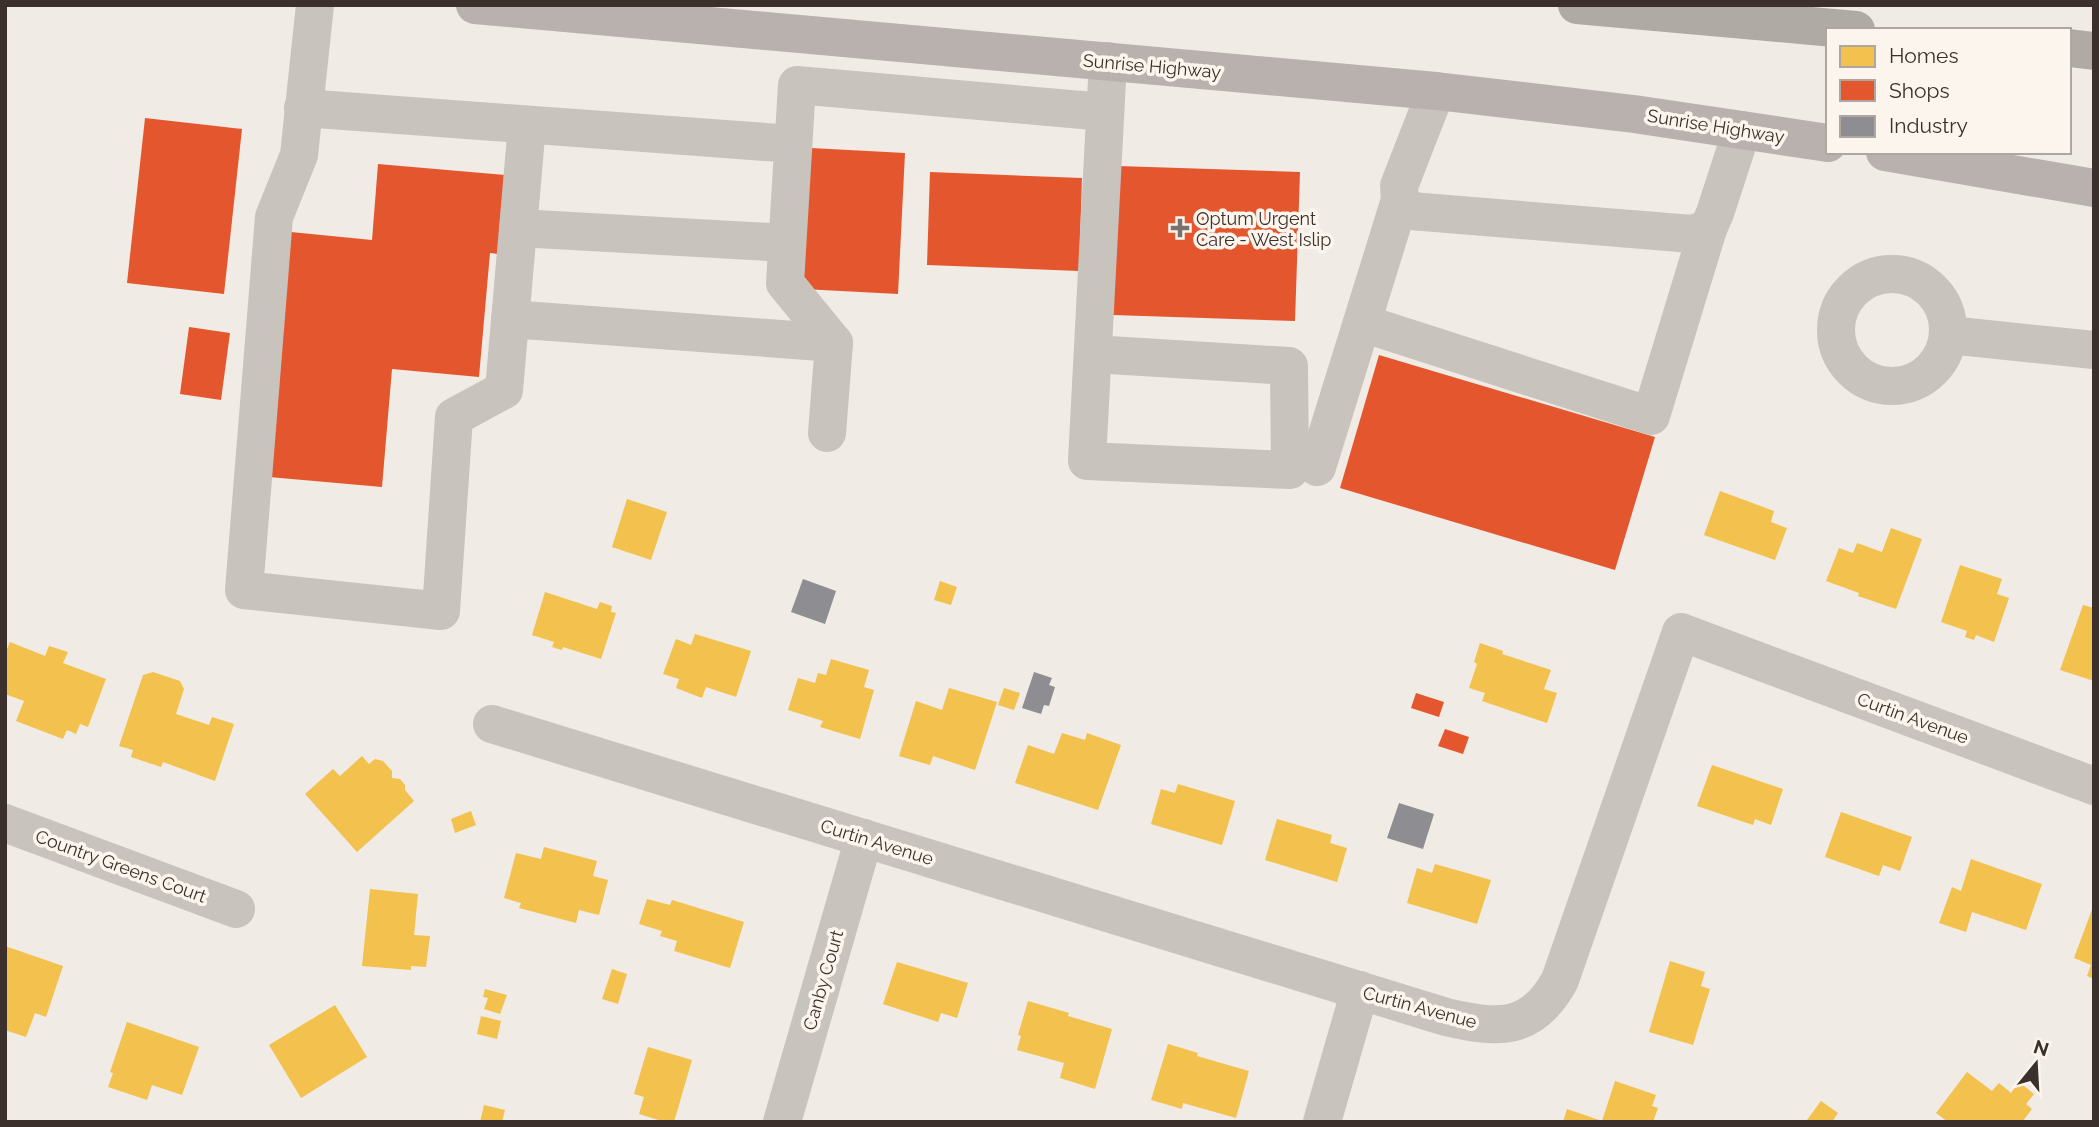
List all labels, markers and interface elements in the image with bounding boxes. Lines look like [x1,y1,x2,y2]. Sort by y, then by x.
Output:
legend [1826,28,2071,154]
text: Homes [1889,43,1959,68]
street label: Sunrise Highway [1082,50,1222,83]
text: Shops [1889,78,1950,103]
street label: Sunrise Highway [1646,105,1786,147]
text: Industry [1889,113,1968,138]
place label: Optum Urgent Care - West Islip [1196,208,1331,250]
marker: Optum Urgent Care - West Islip [1170,218,1190,238]
street label: Curtin Avenue [1854,688,1972,748]
street label: Curtin Avenue [818,815,936,869]
street label: Country Greens Court [33,825,209,907]
street label: Canby Court [799,927,847,1033]
street label: Curtin Avenue [1361,982,1480,1032]
north arrow [2001,1029,2071,1099]
text: N [2031,1035,2052,1061]

